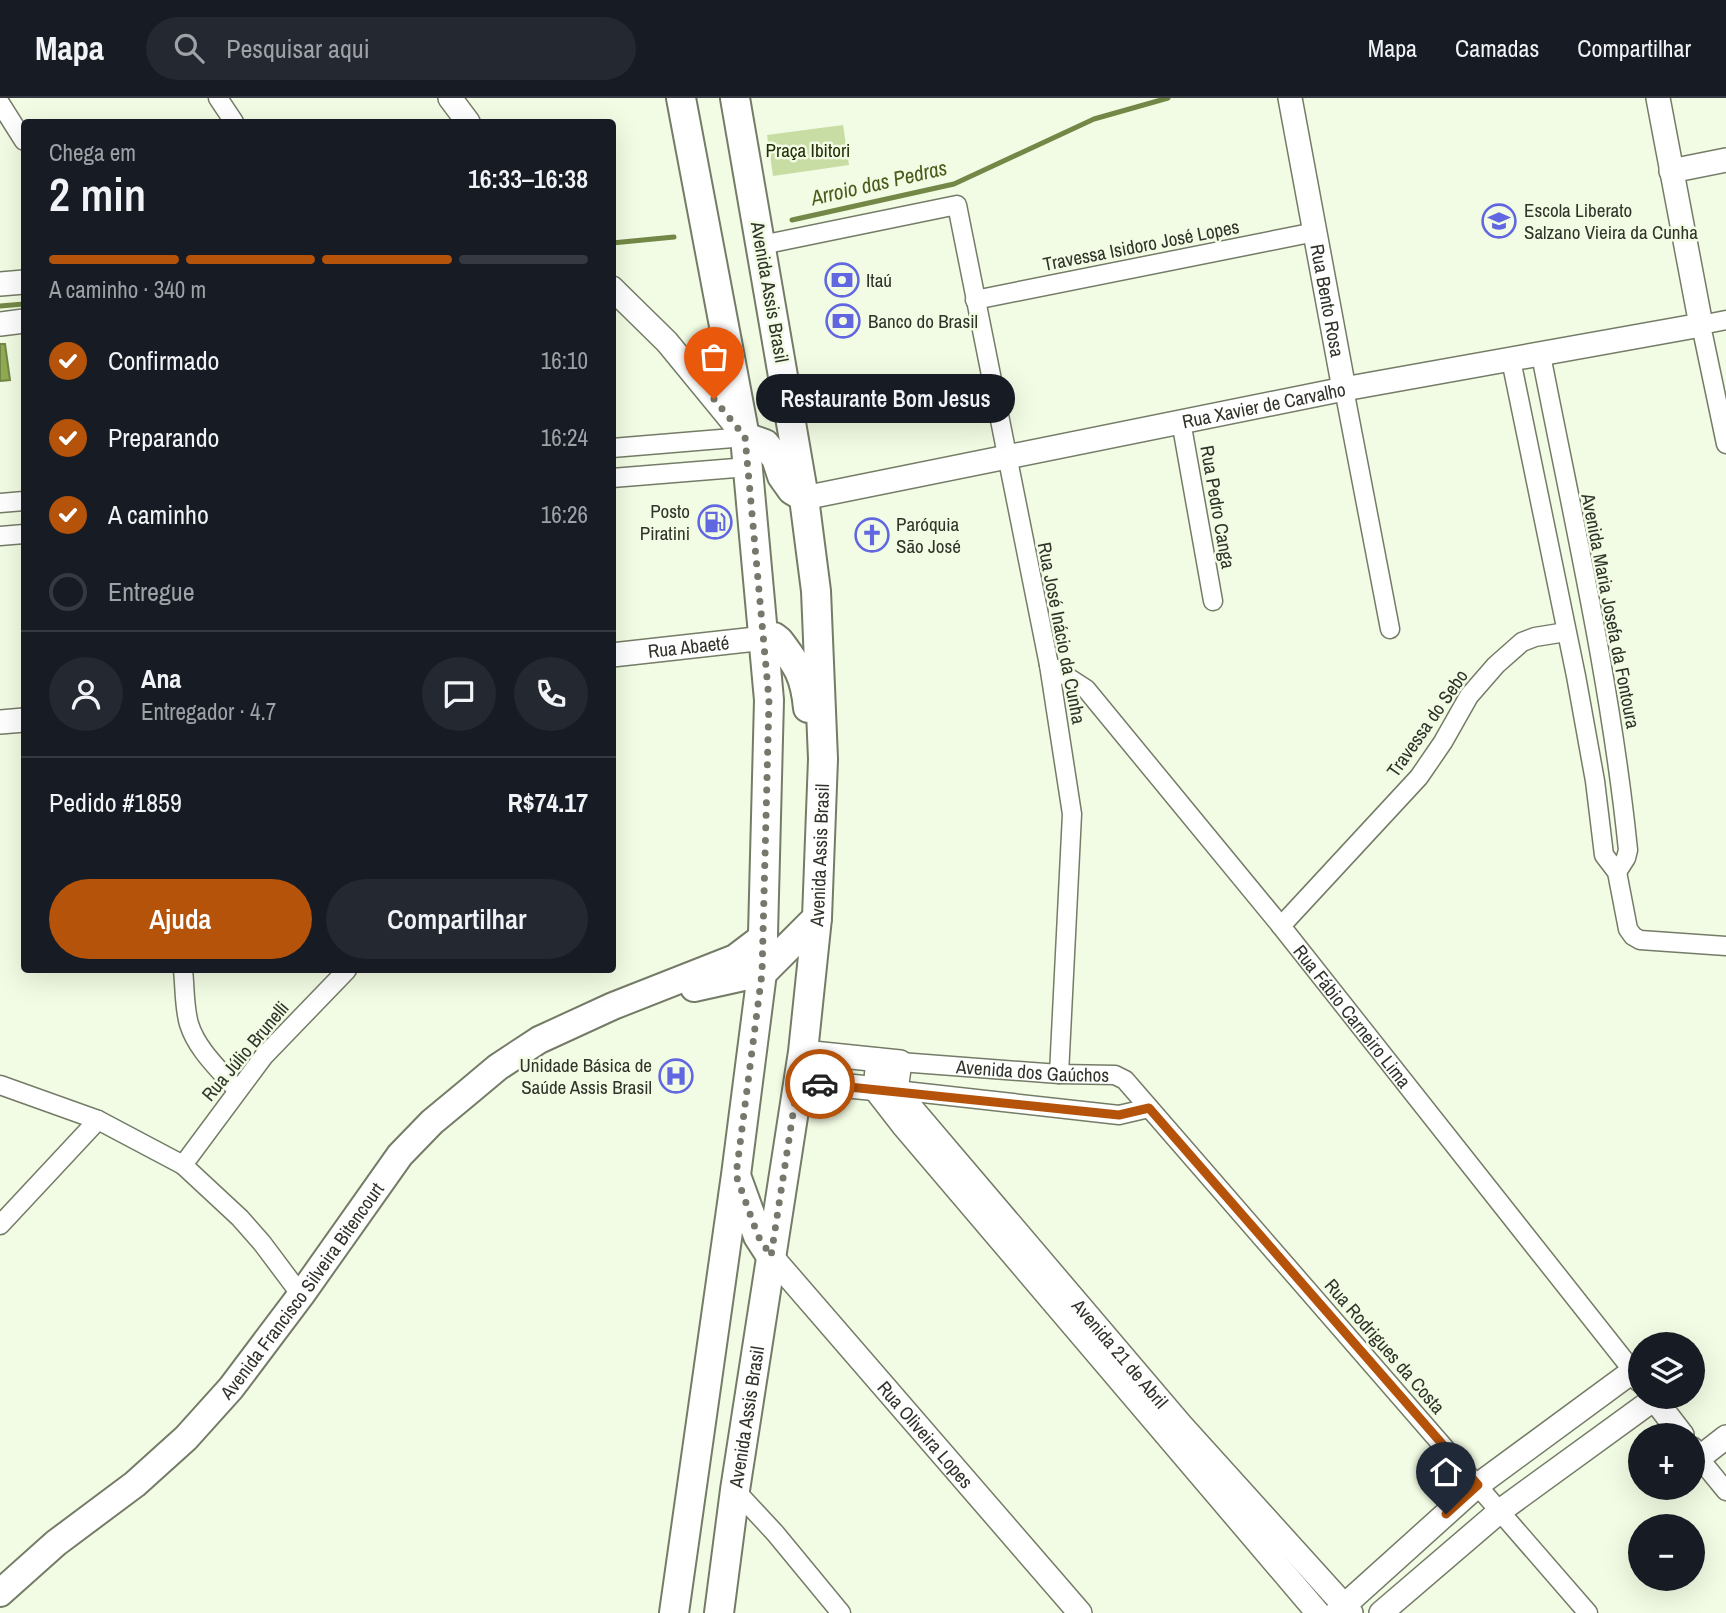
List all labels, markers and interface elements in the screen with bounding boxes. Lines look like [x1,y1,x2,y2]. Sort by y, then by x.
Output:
search box [146,17,636,80]
text: Mapa [35,26,104,70]
icon: search [170,29,208,67]
text: Pesquisar aqui [226,31,370,66]
text: Mapa [1368,32,1417,64]
text: Camadas [1455,32,1539,64]
text: Compartilhar [1577,32,1691,64]
text: Chega em [49,137,136,168]
park label: Praça Ibitori [766,137,850,163]
water label: Arroio das Pedras [807,153,950,212]
text: 16:33–16:38 [468,161,588,196]
text: 2 min [49,163,146,225]
place label: Escola Liberato Salzano Vieira da Cunha [1524,197,1698,245]
school or university icon: Escola Liberato Salzano Vieira da Cunha [1480,202,1518,240]
street label: Travessa Isidoro José Lopes [1041,213,1242,277]
street label: Avenida Assis Brasil [745,219,795,364]
street label: Rua Bento Rosa [1304,242,1351,359]
bank icon: Itaú [823,261,861,299]
place label: Itaú [866,267,892,293]
text: A caminho · 340 m [49,274,206,305]
bank icon: Banco do Brasil [824,302,862,340]
place label: Banco do Brasil [868,308,978,334]
pin [684,327,744,399]
icon: bag [695,338,733,376]
icon: check [49,342,87,380]
text: Confirmado [108,343,219,378]
text: 16:10 [541,345,588,376]
callout: Restaurante Bom Jesus [756,374,1015,424]
street label: Rua Xavier de Carvalho [1180,376,1348,434]
text: Restaurante Bom Jesus [780,383,991,414]
icon: check [49,419,87,457]
text: Preparando [108,420,219,455]
text: 16:24 [541,422,588,453]
street label: Rua Pedro Canga [1194,443,1242,571]
street label: Avenida Maria Josefa da Fontoura [1575,490,1647,731]
icon: check [49,496,87,534]
text: A caminho [108,497,209,532]
place label: Posto Piratini [640,498,690,546]
text: 16:26 [541,499,588,530]
fuel station icon: Posto Piratini [696,503,734,541]
place label: Paróquia São José [896,511,961,559]
church icon: Paróquia São José [853,516,891,554]
street label: Rua José Inácio da Cunha [1032,540,1092,726]
text: Entregue [108,574,195,609]
street label: Rua Abaeté [647,629,730,664]
button: person [49,657,123,731]
button: chat [422,657,496,731]
button: phone [514,657,588,731]
text: Ana [141,661,181,696]
street label: Travessa do Sebo [1380,664,1474,782]
text: Entregador · 4.7 [141,696,276,727]
street label: Avenida Assis Brasil [803,783,835,929]
text: Pedido #1859 [49,785,182,820]
text: R$74.17 [507,785,588,820]
button: Ajuda [49,879,312,959]
button: Compartilhar [326,879,588,959]
street label: Rua Fábio Carneiro Lima [1288,939,1417,1094]
street label: Rua Júlio Brunelli [196,996,294,1106]
courier [785,1049,855,1119]
place label: Unidade Básica de Saúde Assis Brasil [519,1052,652,1100]
street label: Avenida dos Gaúchos [954,1053,1110,1088]
hospital icon: Unidade Básica de Saúde Assis Brasil [657,1057,695,1095]
icon: car [801,1065,839,1103]
street label: Avenida Francisco Silveira Bitencourt [213,1177,390,1406]
street label: Rua Rodrigues da Costa [1319,1273,1451,1419]
street label: Avenida 21 de Abril [1066,1293,1174,1414]
map controls [1628,1332,1705,1591]
button: layers [1628,1332,1705,1409]
street label: Avenida Assis Brasil [722,1344,770,1490]
street label: Rua Oliveira Lopes [872,1375,979,1494]
button: + [1628,1423,1705,1500]
pin [1416,1442,1476,1514]
icon: home [1427,1453,1465,1491]
button: − [1628,1514,1705,1591]

